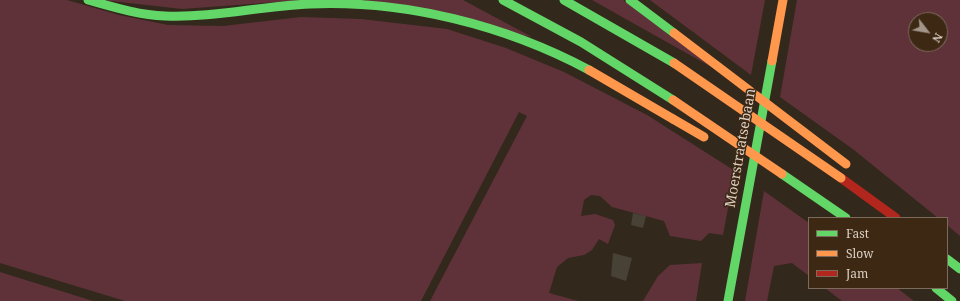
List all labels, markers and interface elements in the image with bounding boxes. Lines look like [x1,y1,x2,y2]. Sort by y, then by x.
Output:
north arrow [908,12,948,52]
text: N [929,30,947,45]
street label: Moerstraatsebaan [722,87,760,209]
legend [808,217,948,289]
text: Fast [846,225,869,242]
text: Slow [846,245,874,262]
text: Jam [846,265,868,282]

